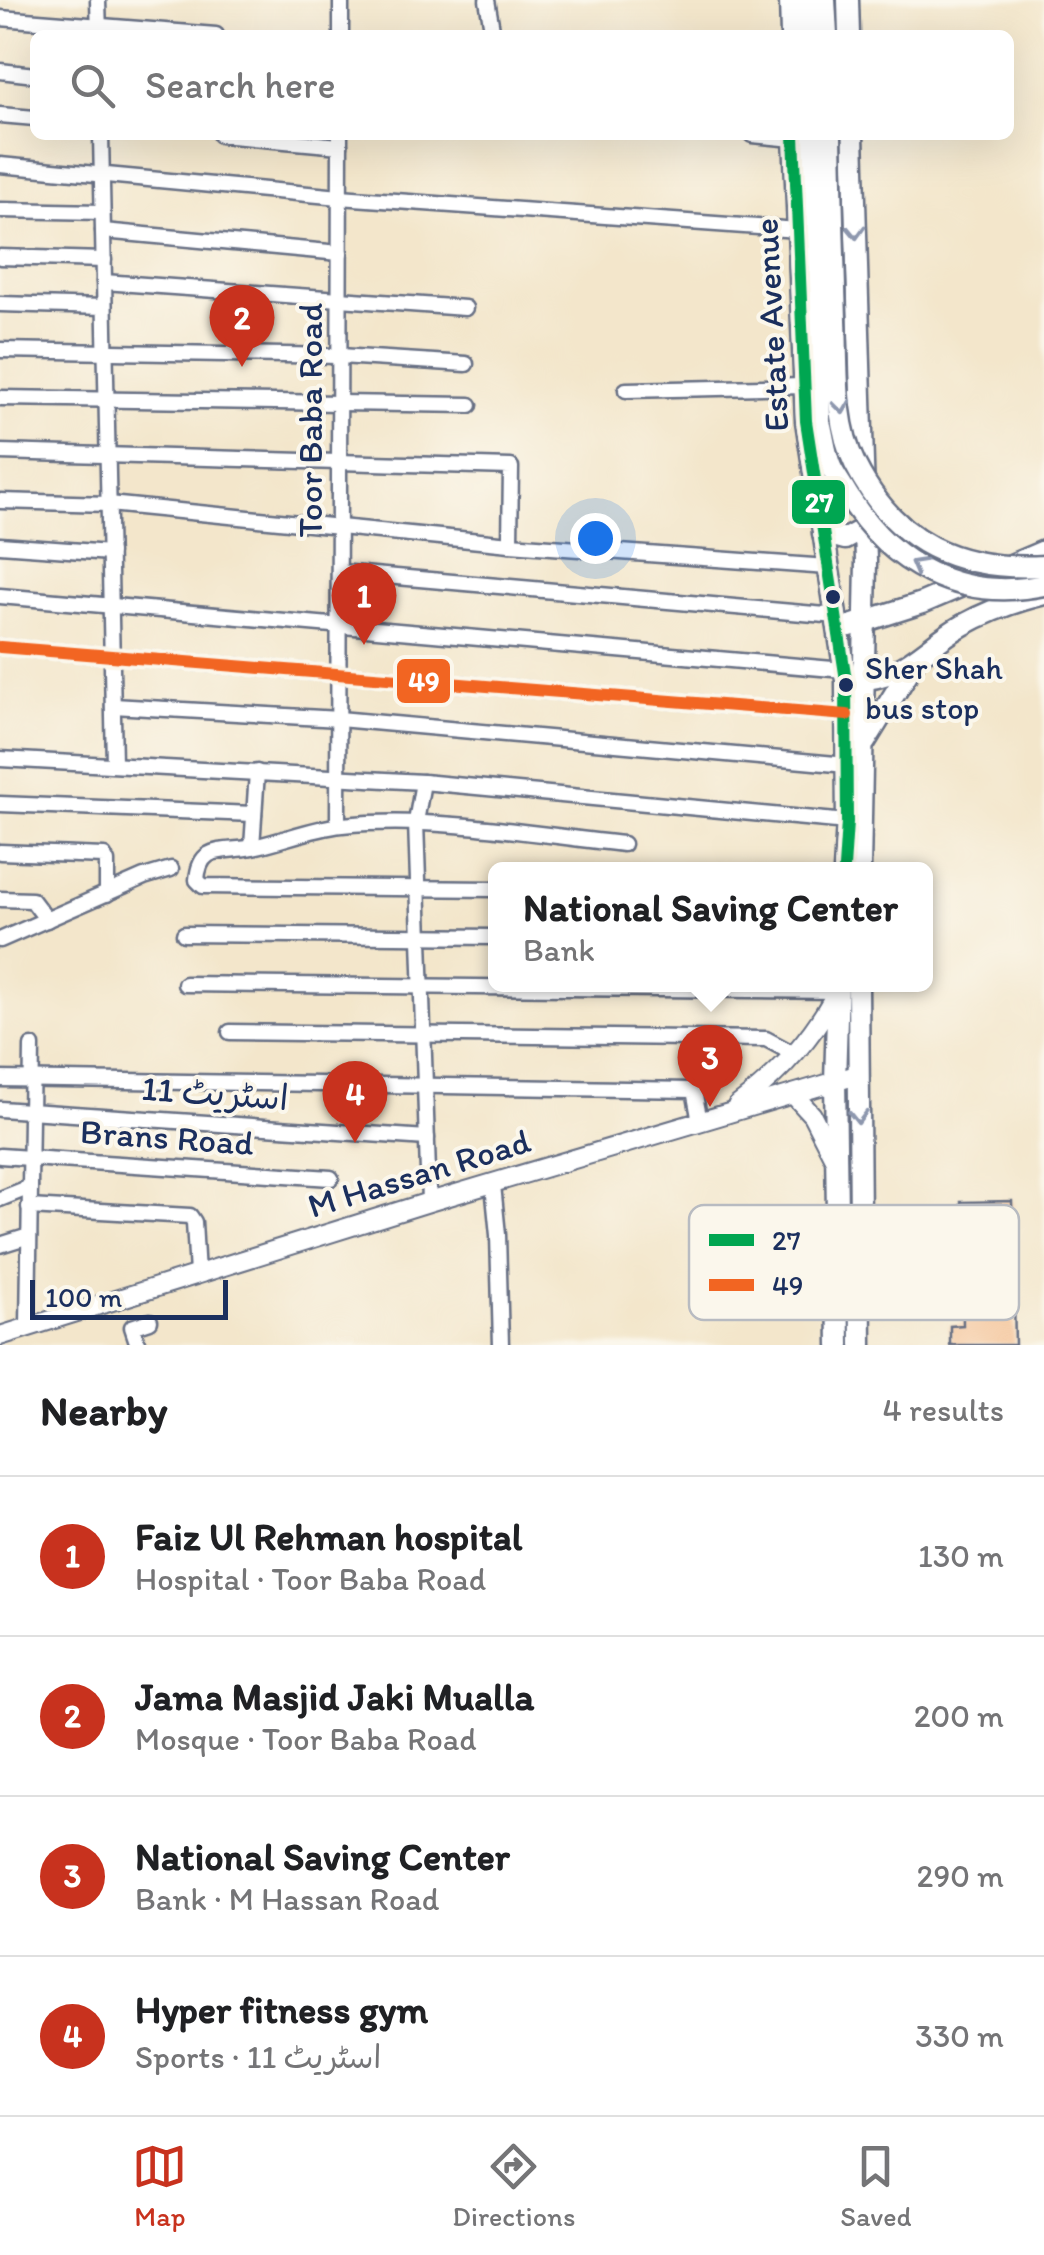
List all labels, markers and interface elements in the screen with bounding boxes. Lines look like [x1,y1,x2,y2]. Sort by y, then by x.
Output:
search box [30,30,1014,140]
icon: search [65,58,120,113]
text: Search here [145,62,336,108]
street label: Estate Avenue [744,217,798,433]
one-way arrow [845,225,866,241]
pin: 2 [210,284,274,367]
street label: Toor Baba Road [289,303,331,537]
one-way arrow [830,399,851,415]
line badge: 27 [790,478,847,526]
text: 27 [805,485,833,519]
your location [570,513,621,564]
one-way arrow [910,558,928,578]
pin: 1 [332,562,396,645]
unlabelled marker [823,587,843,607]
place label: Sher Shah bus stop [865,649,1003,727]
line badge: 49 [395,657,452,705]
text: 49 [408,664,440,698]
marker: Sher Shah bus stop [836,675,856,695]
popup [488,862,933,992]
text: National Saving Center [523,885,898,931]
text: Bank [523,931,595,969]
pin: 3 [678,1024,742,1107]
pin: 4 [322,1060,388,1143]
street label: اسٹریٹ 11 [140,1067,290,1119]
street label: Brans Road [79,1110,255,1164]
one-way arrow [847,1110,869,1125]
street label: M Hassan Road [303,1119,535,1227]
legend [689,1205,1019,1320]
text: 27 [772,1223,801,1257]
text: 49 [772,1268,803,1302]
scale bar [30,1275,228,1320]
text: 100 m [45,1280,122,1314]
text: Nearby [40,1385,167,1436]
text: 4 results [883,1391,1004,1429]
text: Faiz Ul Rehman hospital [135,1514,523,1560]
text: 1 [65,1537,80,1575]
text: 130 m [918,1537,1004,1575]
text: Hospital · Toor Baba Road [135,1560,486,1598]
text: Jama Masjid Jaki Mualla [135,1674,534,1720]
text: 2 [64,1697,81,1735]
text: 200 m [914,1697,1004,1735]
text: Mosque · Toor Baba Road [135,1720,477,1758]
text: National Saving Center [135,1834,510,1880]
text: 3 [64,1857,81,1895]
text: 290 m [917,1857,1004,1895]
text: Bank · M Hassan Road [135,1880,439,1918]
text: Hyper fitness gym [135,1987,428,2033]
text: 4 [63,2017,82,2055]
text: 330 m [915,2017,1004,2055]
text: Sports · اسٹریٹ 11 [135,2038,381,2076]
tab: Map [132,2139,187,2233]
tab: Directions [452,2139,575,2233]
tab: Saved [840,2139,912,2233]

